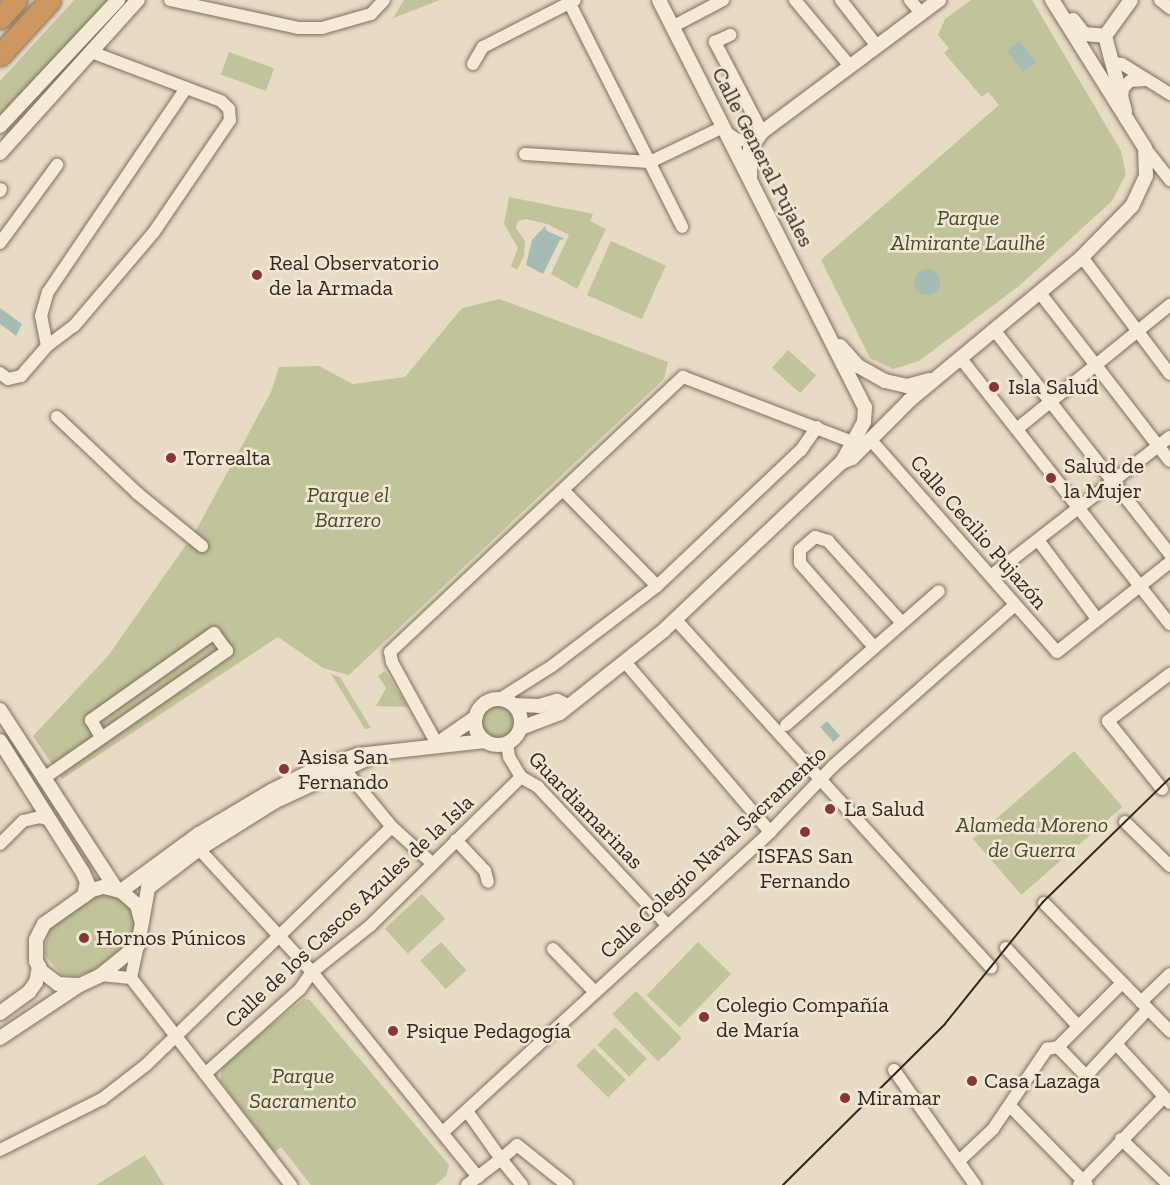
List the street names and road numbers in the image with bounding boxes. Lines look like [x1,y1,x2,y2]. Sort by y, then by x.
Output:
street label: Calle General Pujales [706,63,820,251]
street label: Calle Cecilio Pujazón [905,449,1053,615]
street label: Calle Colegio Naval Sacramento [594,740,832,964]
street label: Guardiamarinas [523,745,649,875]
street label: Calle de los Cascos Azules de la Isla [219,788,479,1034]

